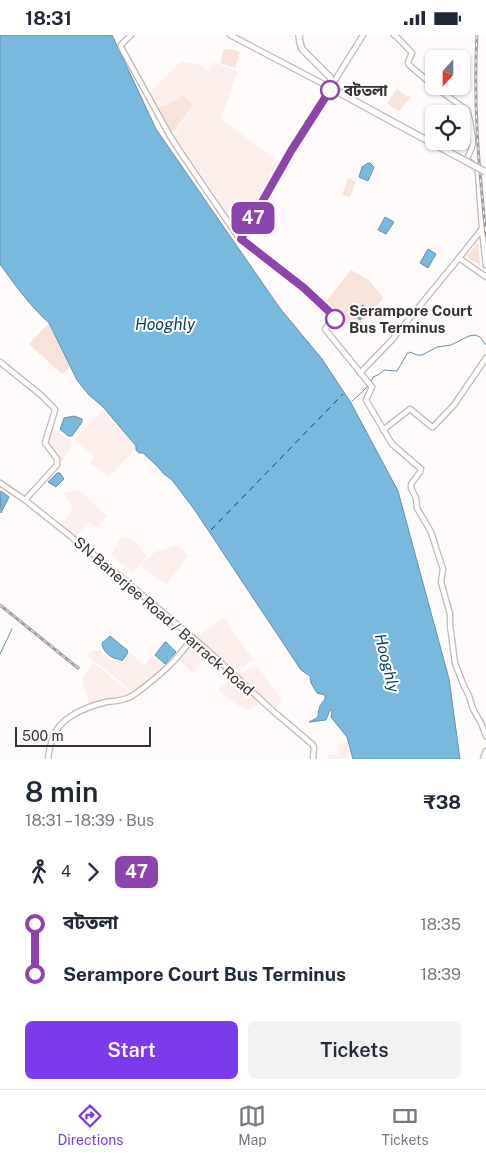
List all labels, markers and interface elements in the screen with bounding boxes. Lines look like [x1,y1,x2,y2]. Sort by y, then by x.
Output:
text: 18:31 [25,7,72,29]
north arrow [425,50,470,95]
map controls [425,50,470,150]
marker: বটতলা [320,80,340,100]
place label: বটতলা [343,82,388,99]
button: locate [425,105,470,150]
line badge: 47 [230,202,276,234]
text: 47 [241,207,265,228]
place label: Serampore Court Bus Terminus [349,302,472,336]
marker: Serampore Court Bus Terminus [325,309,345,329]
water label: Hooghly [135,315,196,334]
street label: SN Banerjee Road / Barrack Road [71,533,257,699]
water label: Hooghly [371,632,404,695]
scale bar [15,724,151,747]
text: 500 m [22,728,64,744]
text: 8 min [25,775,98,808]
text: ₹38 [423,791,461,813]
text: 18:31 – 18:39 · Bus [25,811,154,830]
icon: walk [25,858,53,886]
icon: forward [79,858,107,886]
text: 47 [125,861,148,882]
text: 4 [61,862,71,881]
text: বটতলা [63,911,118,933]
text: 18:35 [420,915,461,934]
text: Serampore Court Bus Terminus [63,963,346,985]
text: 18:39 [421,965,461,984]
button: Start [25,1021,238,1079]
button: Tickets [248,1021,461,1079]
tab: Directions [57,1102,123,1148]
tab: Map [238,1102,267,1148]
tab: Tickets [382,1102,429,1148]

